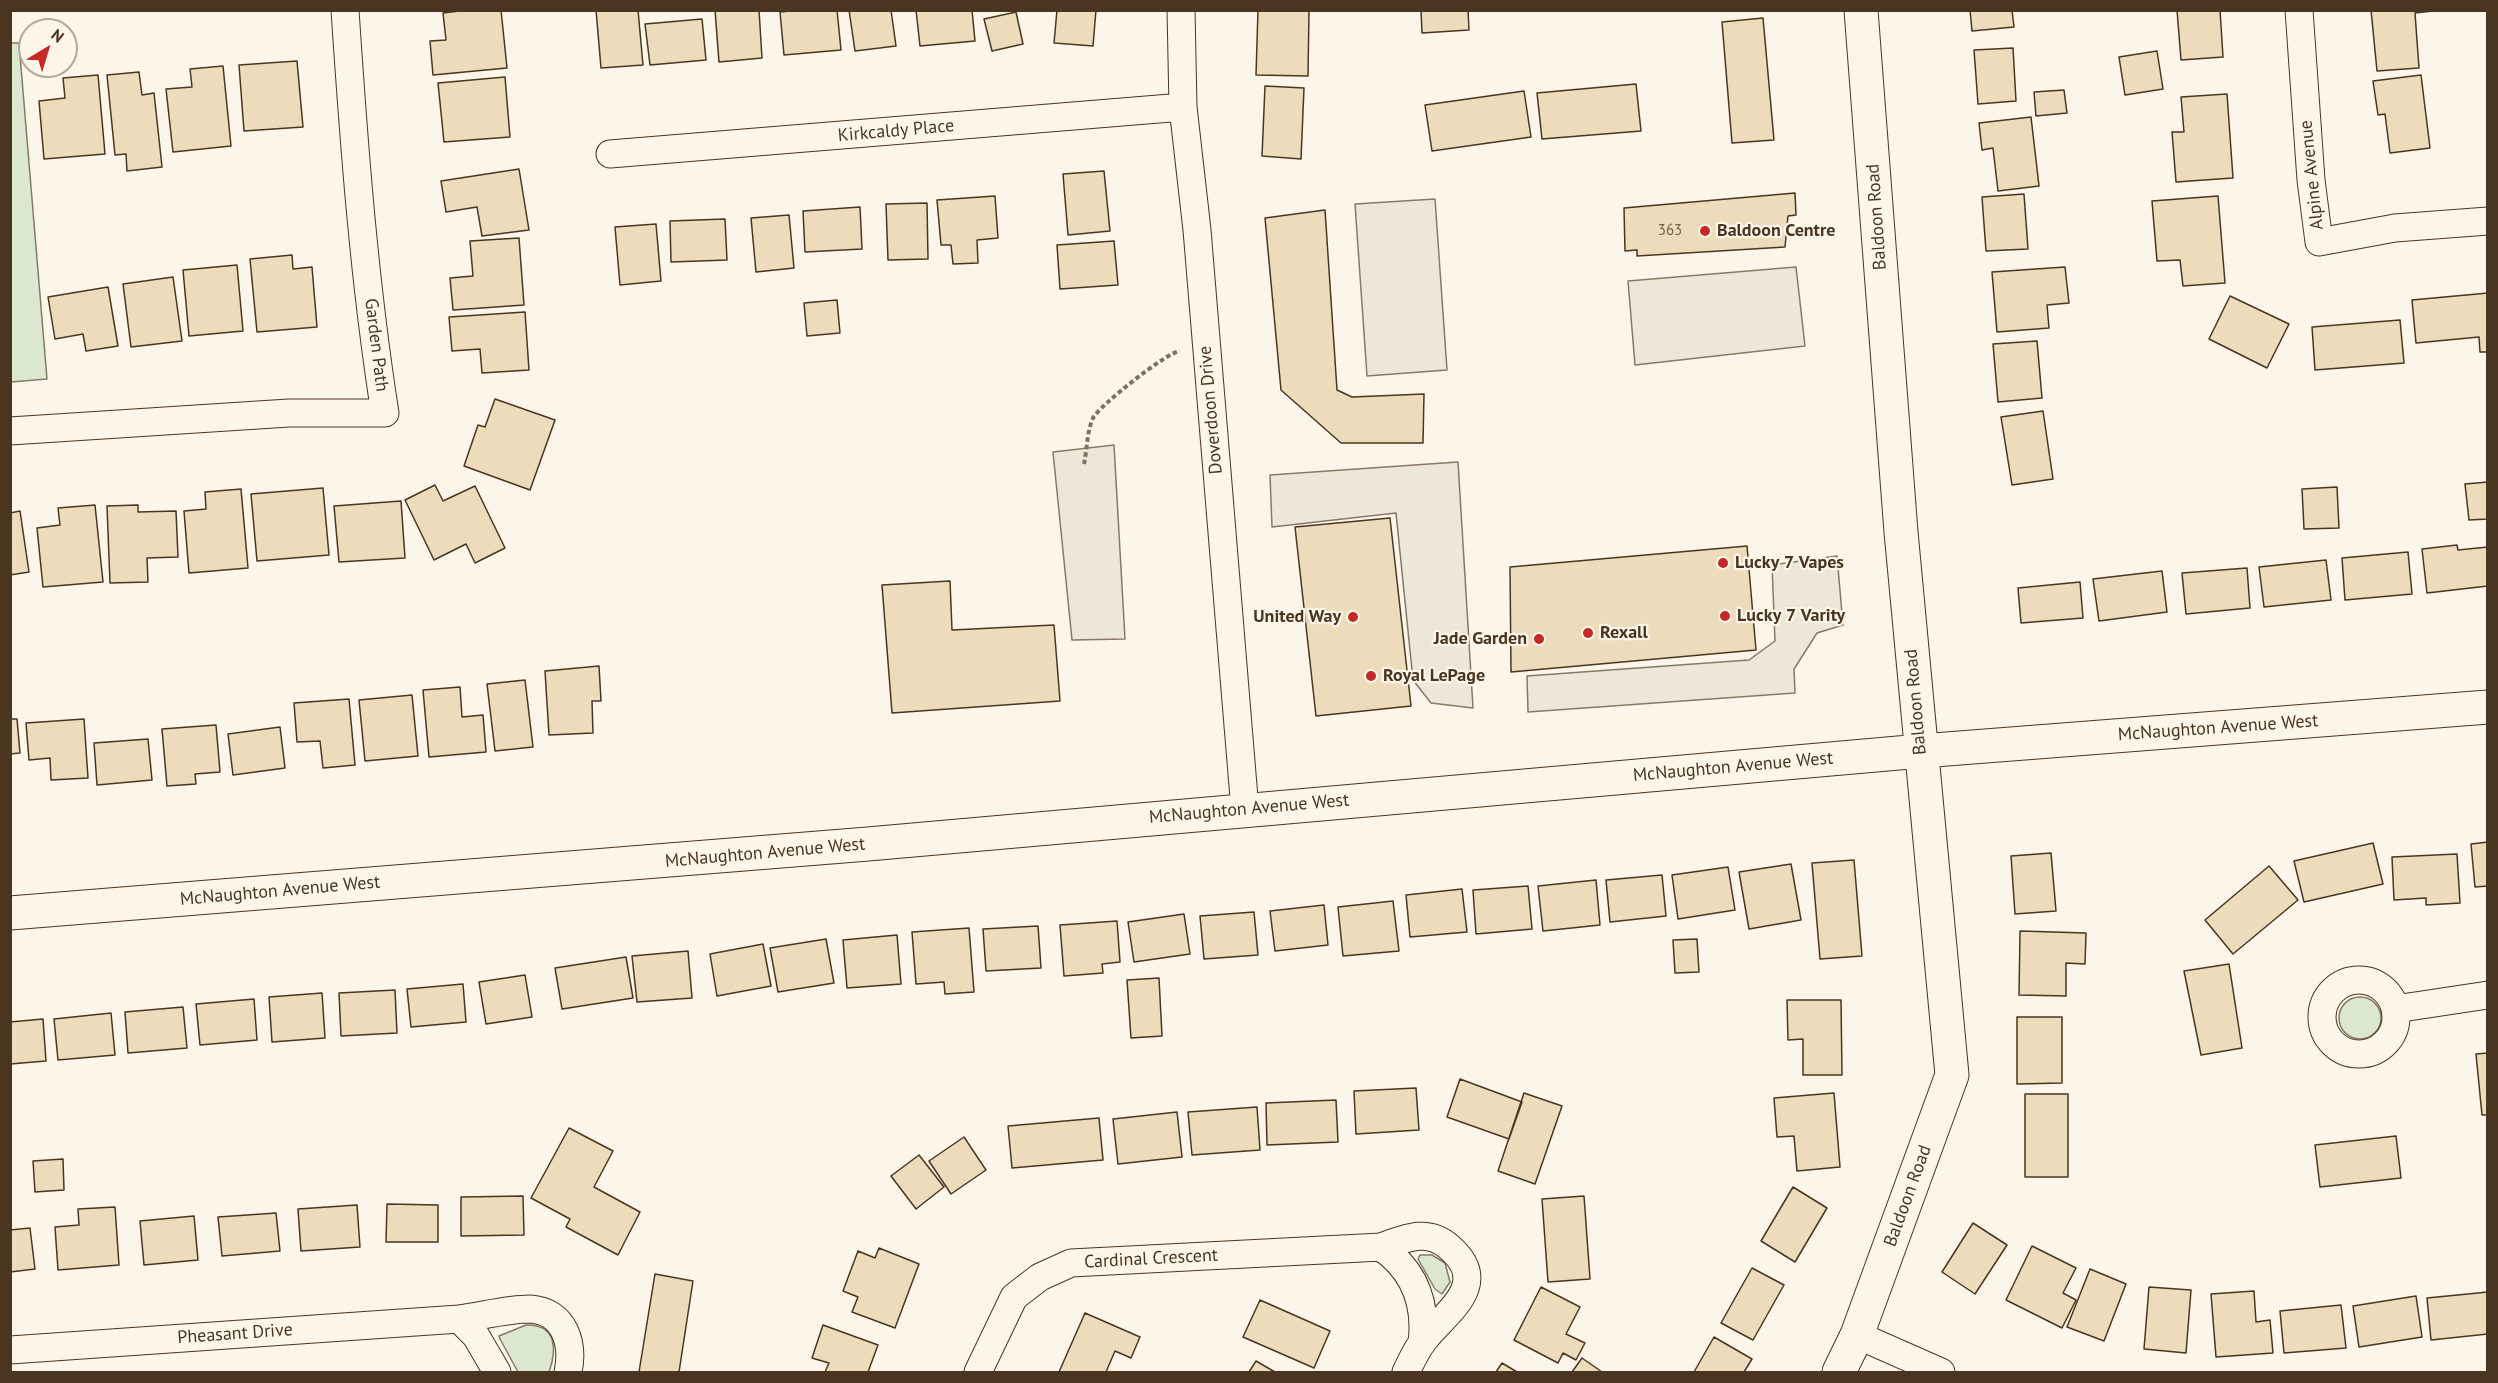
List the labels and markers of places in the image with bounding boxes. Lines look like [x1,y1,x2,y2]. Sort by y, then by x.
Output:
place label: Baldoon Centre [1717,220,1835,242]
marker: Baldoon Centre [1698,224,1712,238]
place label: Lucky 7 Vapes [1735,552,1844,574]
marker: Lucky 7 Vapes [1716,556,1730,570]
place label: Lucky 7 Varity [1737,605,1845,627]
place label: United Way [1253,606,1341,628]
marker: Lucky 7 Varity [1718,609,1732,623]
marker: United Way [1346,610,1360,624]
place label: Rexall [1600,622,1648,644]
marker: Rexall [1581,626,1595,640]
place label: Jade Garden [1434,628,1527,650]
marker: Jade Garden [1532,632,1546,646]
place label: Royal LePage [1383,665,1485,687]
marker: Royal LePage [1364,669,1378,683]

